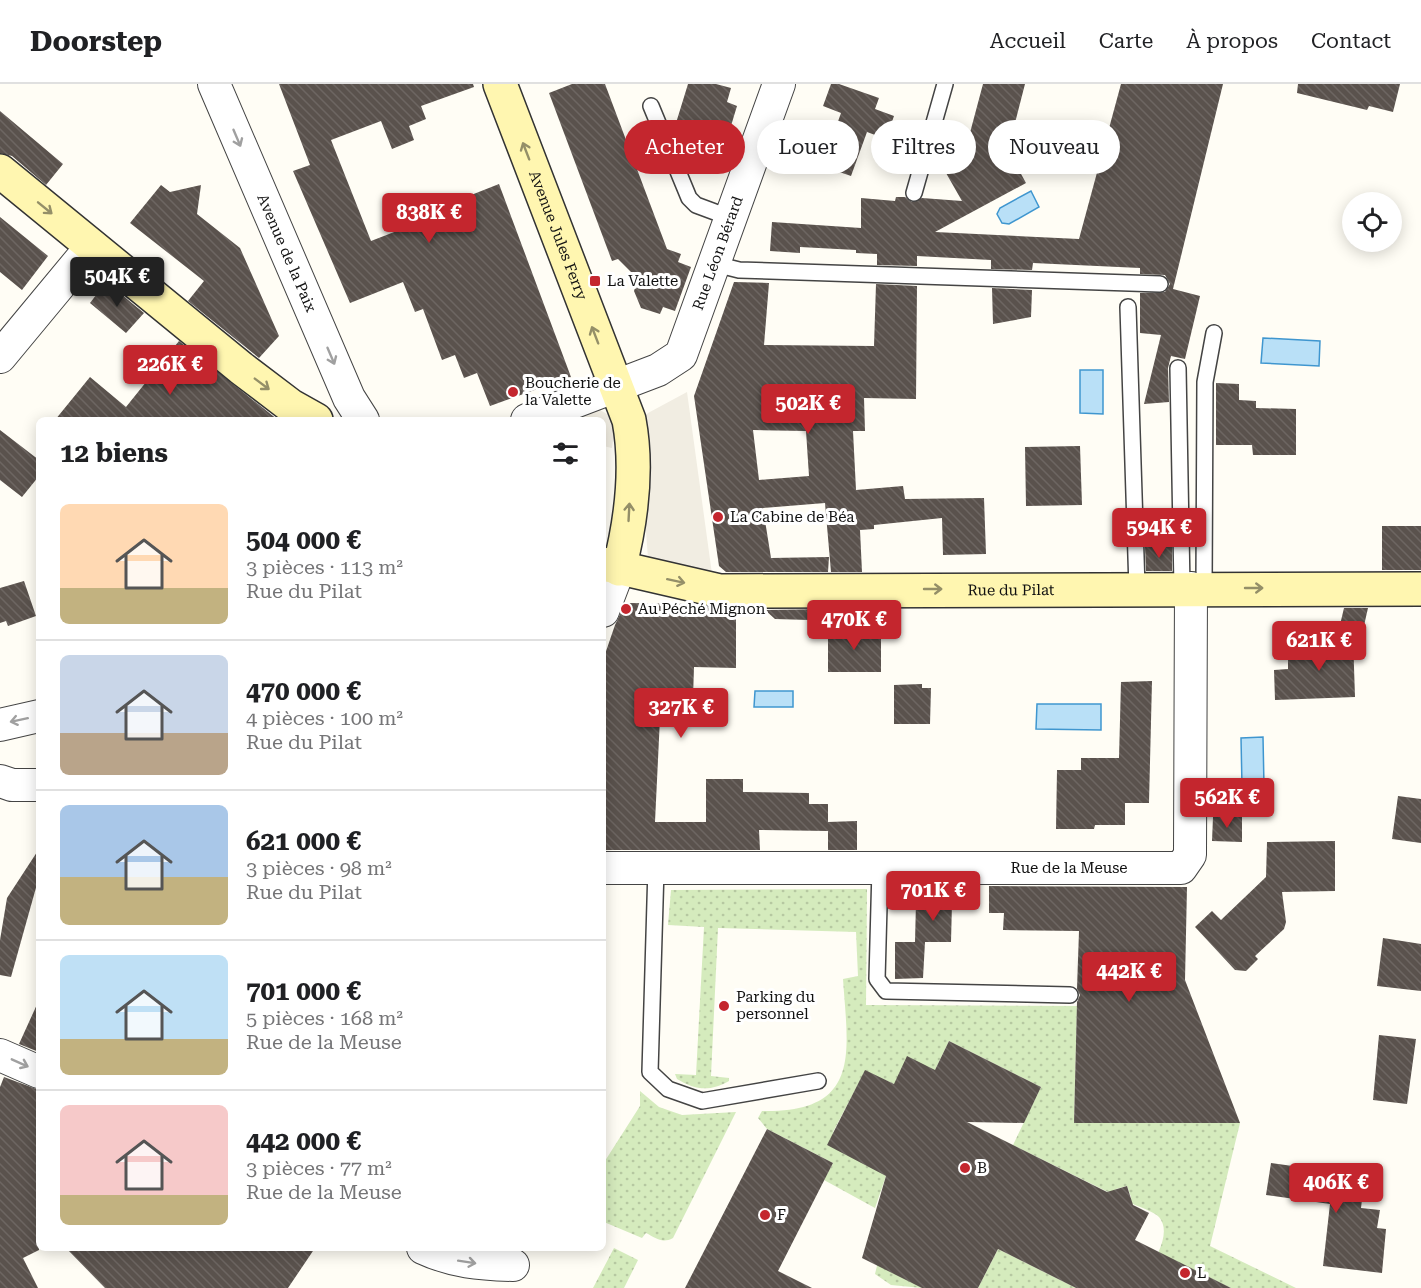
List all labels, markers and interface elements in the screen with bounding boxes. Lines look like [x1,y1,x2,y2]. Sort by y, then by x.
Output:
text: Doorstep [30,25,162,58]
text: Accueil [990,29,1066,53]
text: Carte [1099,29,1153,53]
text: À propos [1186,29,1278,53]
text: Contact [1311,29,1391,53]
chip: Acheter [624,120,745,174]
chip: Louer [757,120,859,174]
chip: Filtres [871,120,976,174]
chip: Nouveau [988,120,1120,174]
one-way arrow [232,128,243,146]
one-way arrow [519,142,530,161]
street label: Avenue Jules Ferry [525,168,591,303]
street label: Avenue de la Paix [253,191,320,315]
map controls [1342,192,1402,252]
button: locate [1342,192,1402,252]
pin: 838K € [380,193,478,244]
street label: Rue Léon Bérard [689,193,747,313]
text: 838K € [396,200,462,224]
one-way arrow [37,201,52,215]
pin: 504K € [68,257,166,308]
text: 504K € [84,264,150,288]
place label: La Valette [607,272,678,290]
marker: La Valette [588,274,602,288]
one-way arrow [589,327,600,345]
pin: 226K € [121,345,219,396]
one-way arrow [326,346,337,365]
text: 226K € [137,352,203,376]
place label: Boucherie de la Valette [525,374,621,409]
one-way arrow [254,377,270,390]
pin: 502K € [759,384,857,435]
marker: Boucherie de la Valette [506,385,520,399]
text: 502K € [775,391,841,415]
icon: filters [549,437,582,470]
text: 12 biens [60,438,168,468]
one-way arrow [624,502,635,522]
place label: La Cabine de Béa [730,508,854,526]
pin: 594K € [1110,508,1208,559]
marker: La Cabine de Béa [711,510,725,524]
text: 594K € [1126,515,1192,539]
text: 504 000 € [246,525,361,555]
icon: home [108,528,180,600]
text: 3 pièces · 113 m² [246,555,403,579]
one-way arrow [666,576,685,588]
text: Rue du Pilat [246,579,362,603]
street label: Rue du Pilat [967,581,1055,599]
one-way arrow [1244,582,1264,593]
one-way arrow [923,583,943,595]
place label: Au Péché Mignon [638,600,766,618]
pin: 470K € [805,600,903,651]
marker: Au Péché Mignon [619,602,633,616]
text: 470K € [821,607,887,631]
pin: 621K € [1270,621,1368,672]
text: 621K € [1286,628,1352,652]
text: 470 000 € [246,676,361,706]
icon: home [108,679,180,751]
pin: 327K € [632,688,730,739]
text: 327K € [648,695,714,719]
text: 4 pièces · 100 m² [246,706,403,730]
one-way arrow [10,715,30,726]
text: Rue du Pilat [246,730,362,754]
pin: 562K € [1178,778,1276,829]
text: 562K € [1194,785,1260,809]
text: 621 000 € [246,826,361,856]
icon: home [108,829,180,901]
text: 3 pièces · 98 m² [246,856,392,880]
street label: Rue de la Meuse [1011,859,1127,877]
pin: 701K € [884,871,982,922]
text: 701K € [900,878,966,902]
text: Rue du Pilat [246,880,362,904]
pin: 442K € [1080,952,1178,1003]
text: 442K € [1096,959,1162,983]
text: 701 000 € [246,976,361,1006]
icon: home [108,979,180,1051]
place label: Parking du personnel [736,988,815,1023]
marker: Parking du personnel [717,999,731,1013]
text: 5 pièces · 168 m² [246,1006,403,1030]
text: Rue de la Meuse [246,1030,402,1054]
one-way arrow [10,1058,28,1070]
text: 442 000 € [246,1126,361,1156]
icon: home [108,1129,180,1201]
text: 3 pièces · 77 m² [246,1156,392,1180]
place label: B [977,1159,987,1177]
marker: B [958,1161,972,1175]
pin: 406K € [1287,1163,1385,1214]
text: 406K € [1303,1170,1369,1194]
text: Rue de la Meuse [246,1180,402,1204]
place label: F [777,1206,786,1224]
marker: F [758,1208,772,1222]
one-way arrow [456,1257,476,1268]
place label: L [1197,1264,1206,1282]
marker: L [1178,1266,1192,1280]

